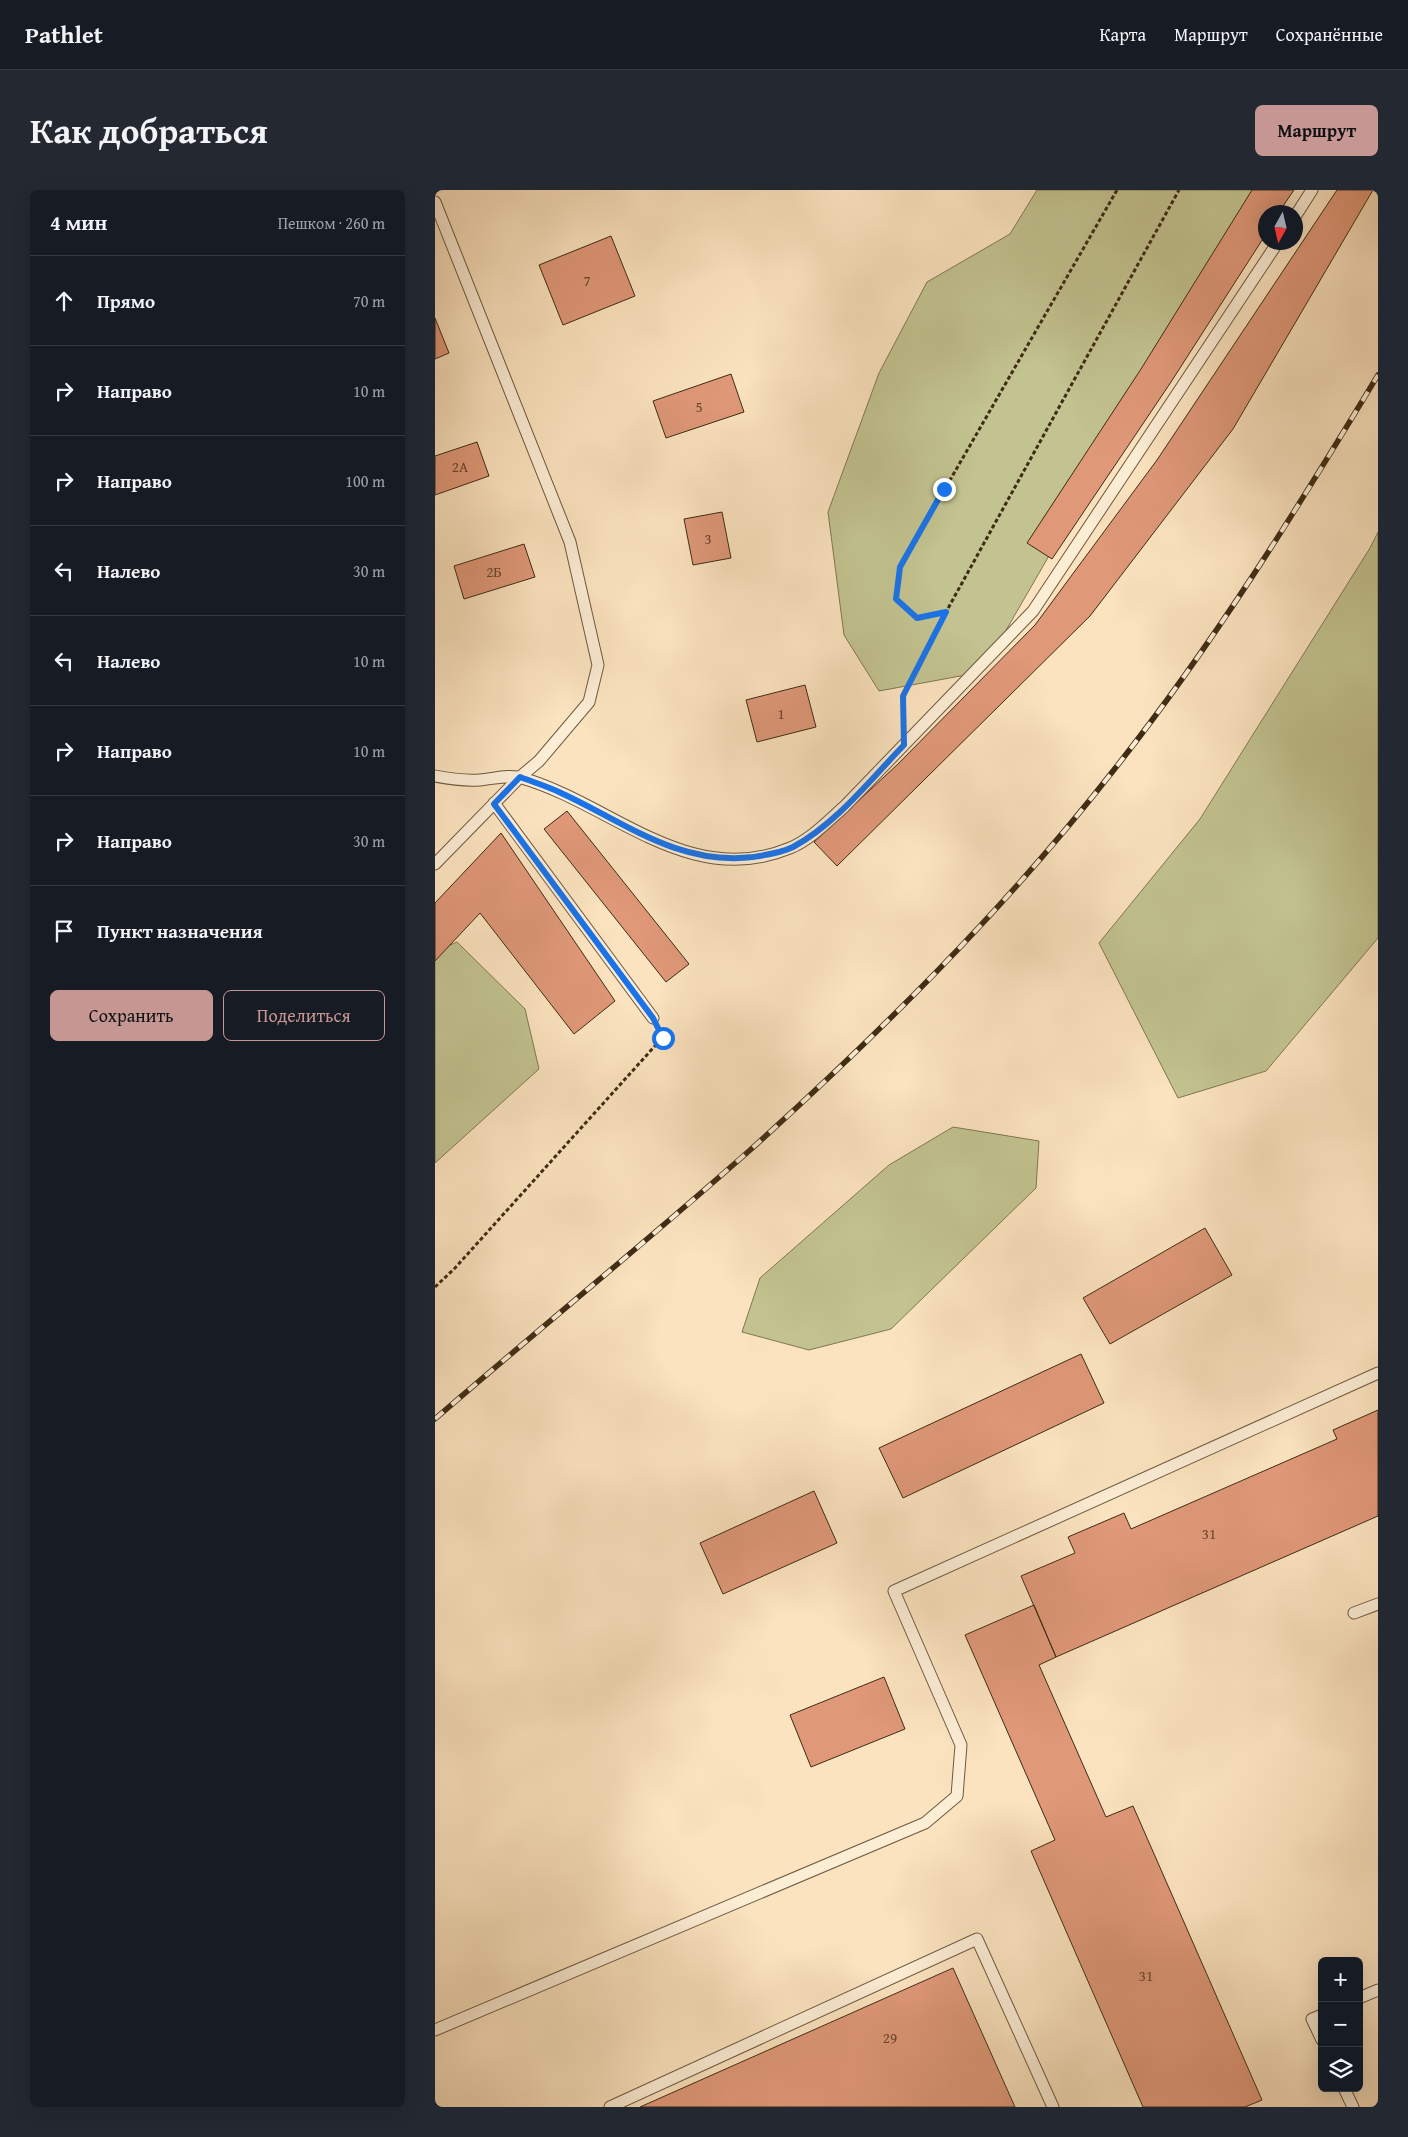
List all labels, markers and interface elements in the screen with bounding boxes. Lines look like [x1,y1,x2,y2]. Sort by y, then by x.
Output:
text: Pathlet [25,17,103,52]
text: Карта [1100,21,1146,48]
text: Маршрут [1174,21,1248,48]
text: Сохранённые [1276,21,1383,48]
text: Как добраться [30,105,268,156]
button: Маршрут [1255,105,1378,156]
north arrow [1258,205,1303,250]
text: 4 мин [50,207,107,238]
text: Пешком · 260 m [278,211,385,235]
house number: 7 [583,270,591,291]
icon: ahead [50,287,78,315]
text: Прямо [97,287,155,315]
text: 70 m [353,289,385,313]
icon: right [50,377,78,405]
text: Направо [97,377,172,405]
text: 10 m [353,379,385,403]
house number: 5 [695,396,703,417]
house number: 2А [452,456,468,477]
icon: right [50,467,78,495]
text: Направо [97,467,172,495]
text: 100 m [345,469,385,493]
route end [933,478,956,501]
house number: 3 [704,528,712,549]
icon: left [50,557,78,585]
text: Налево [97,557,160,585]
text: 30 m [353,559,385,583]
house number: 2Б [486,561,502,582]
icon: left [50,647,78,675]
text: Налево [97,647,160,675]
text: 10 m [353,649,385,673]
house number: 1 [777,703,785,724]
icon: right [50,737,78,765]
text: Направо [97,737,172,765]
text: 10 m [353,739,385,763]
icon: right [50,827,78,855]
text: Направо [97,827,172,855]
text: 30 m [353,829,385,853]
icon: arrive [50,917,78,945]
text: Пункт назначения [97,917,263,945]
button: Сохранить [50,990,213,1041]
button: Поделиться [223,990,385,1041]
route start [652,1027,675,1050]
house number: 31 [1202,1523,1216,1544]
map controls [1318,1957,1363,2092]
button: + [1318,1957,1363,2002]
house number: 31 [1139,1965,1153,1986]
button: − [1318,2002,1363,2047]
house number: 29 [883,2027,897,2048]
button: layers [1318,2047,1363,2092]

